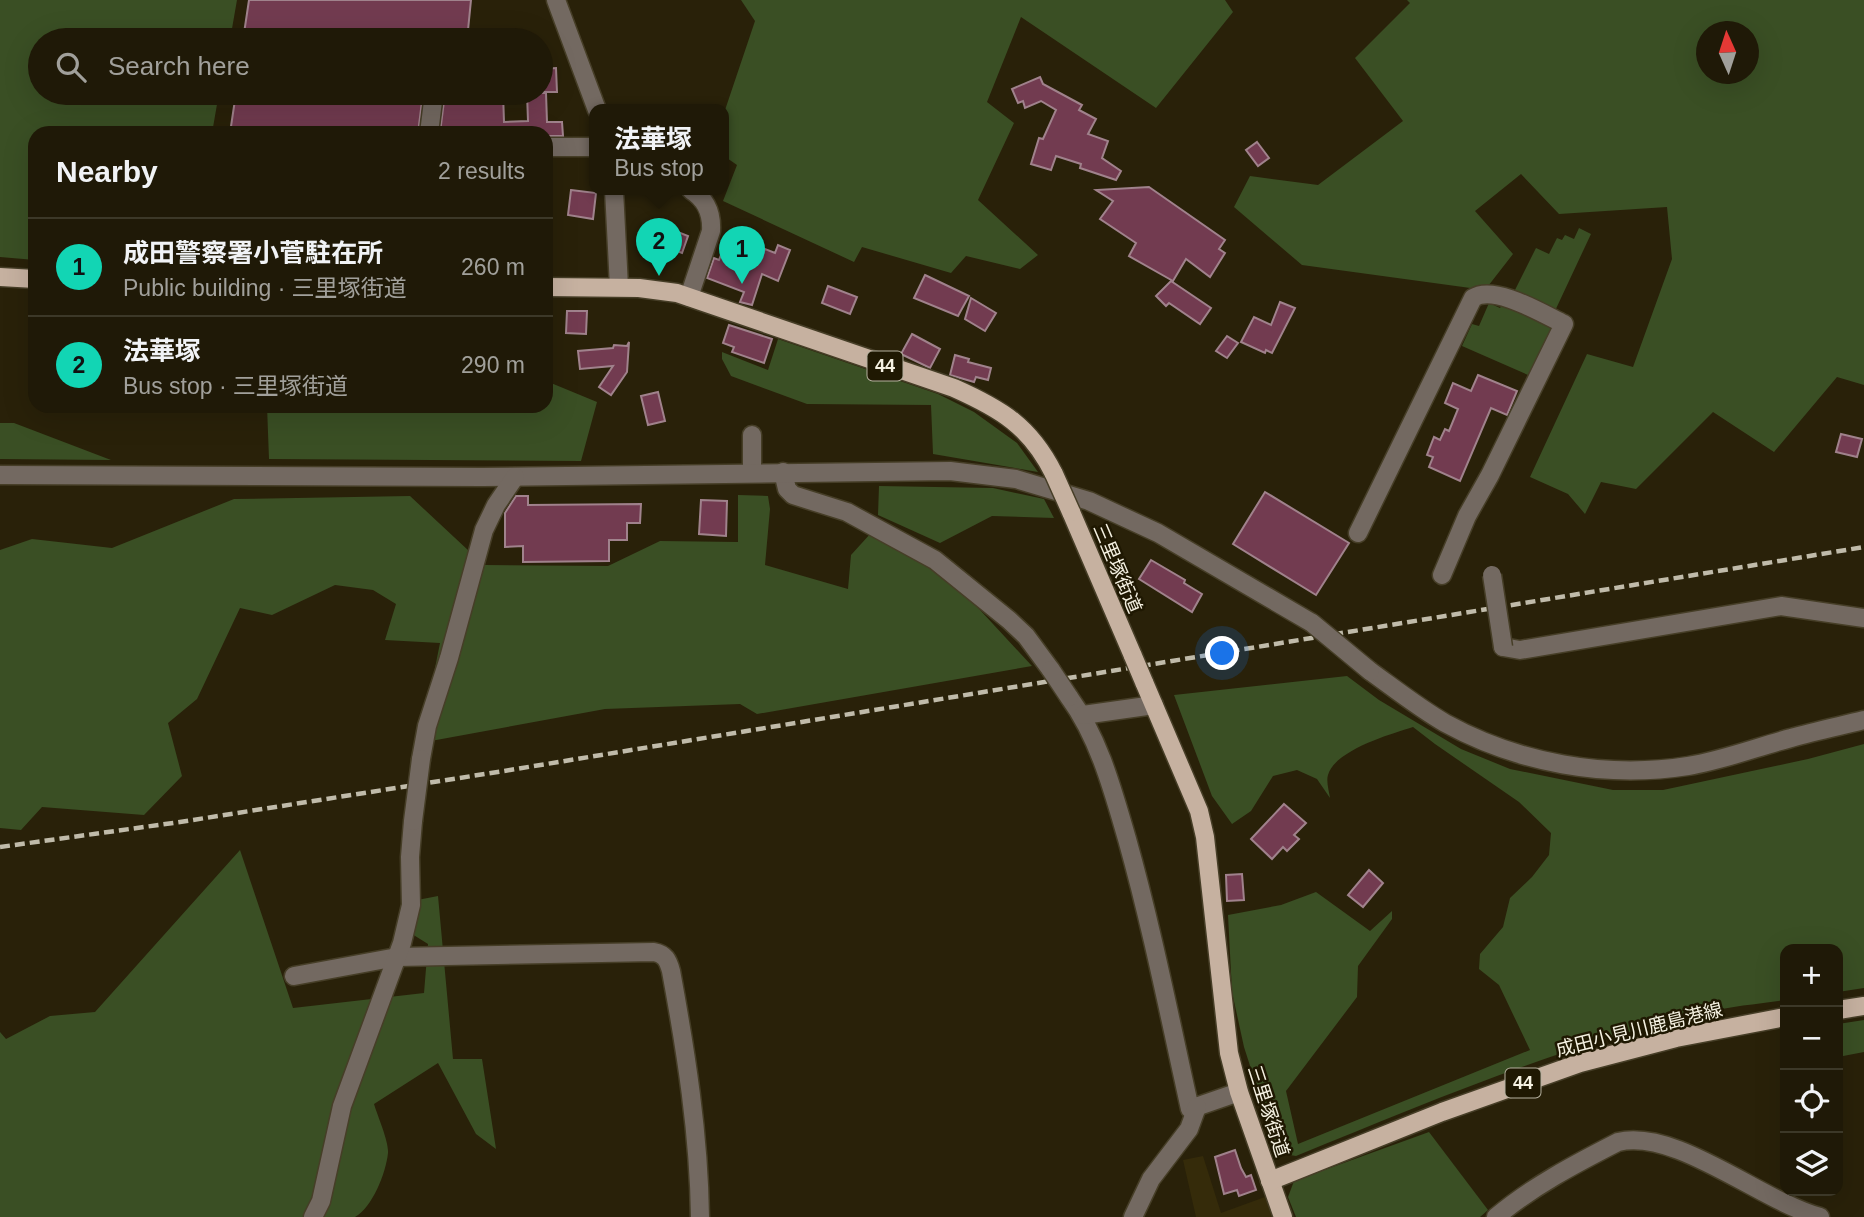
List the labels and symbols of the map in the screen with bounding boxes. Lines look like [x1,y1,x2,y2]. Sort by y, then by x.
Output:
north arrow [1696,21,1759,84]
pin: 2 [636,218,682,276]
pin: 1 [719,226,765,284]
road number: 44 [868,352,903,380]
street label: 三里塚街道 [1089,520,1146,616]
your location [1205,636,1239,670]
street label: 成田小見川鹿島港線 [1554,999,1725,1060]
street label: 三里塚街道 [1244,1063,1293,1160]
road number: 44 [1506,1068,1540,1098]

